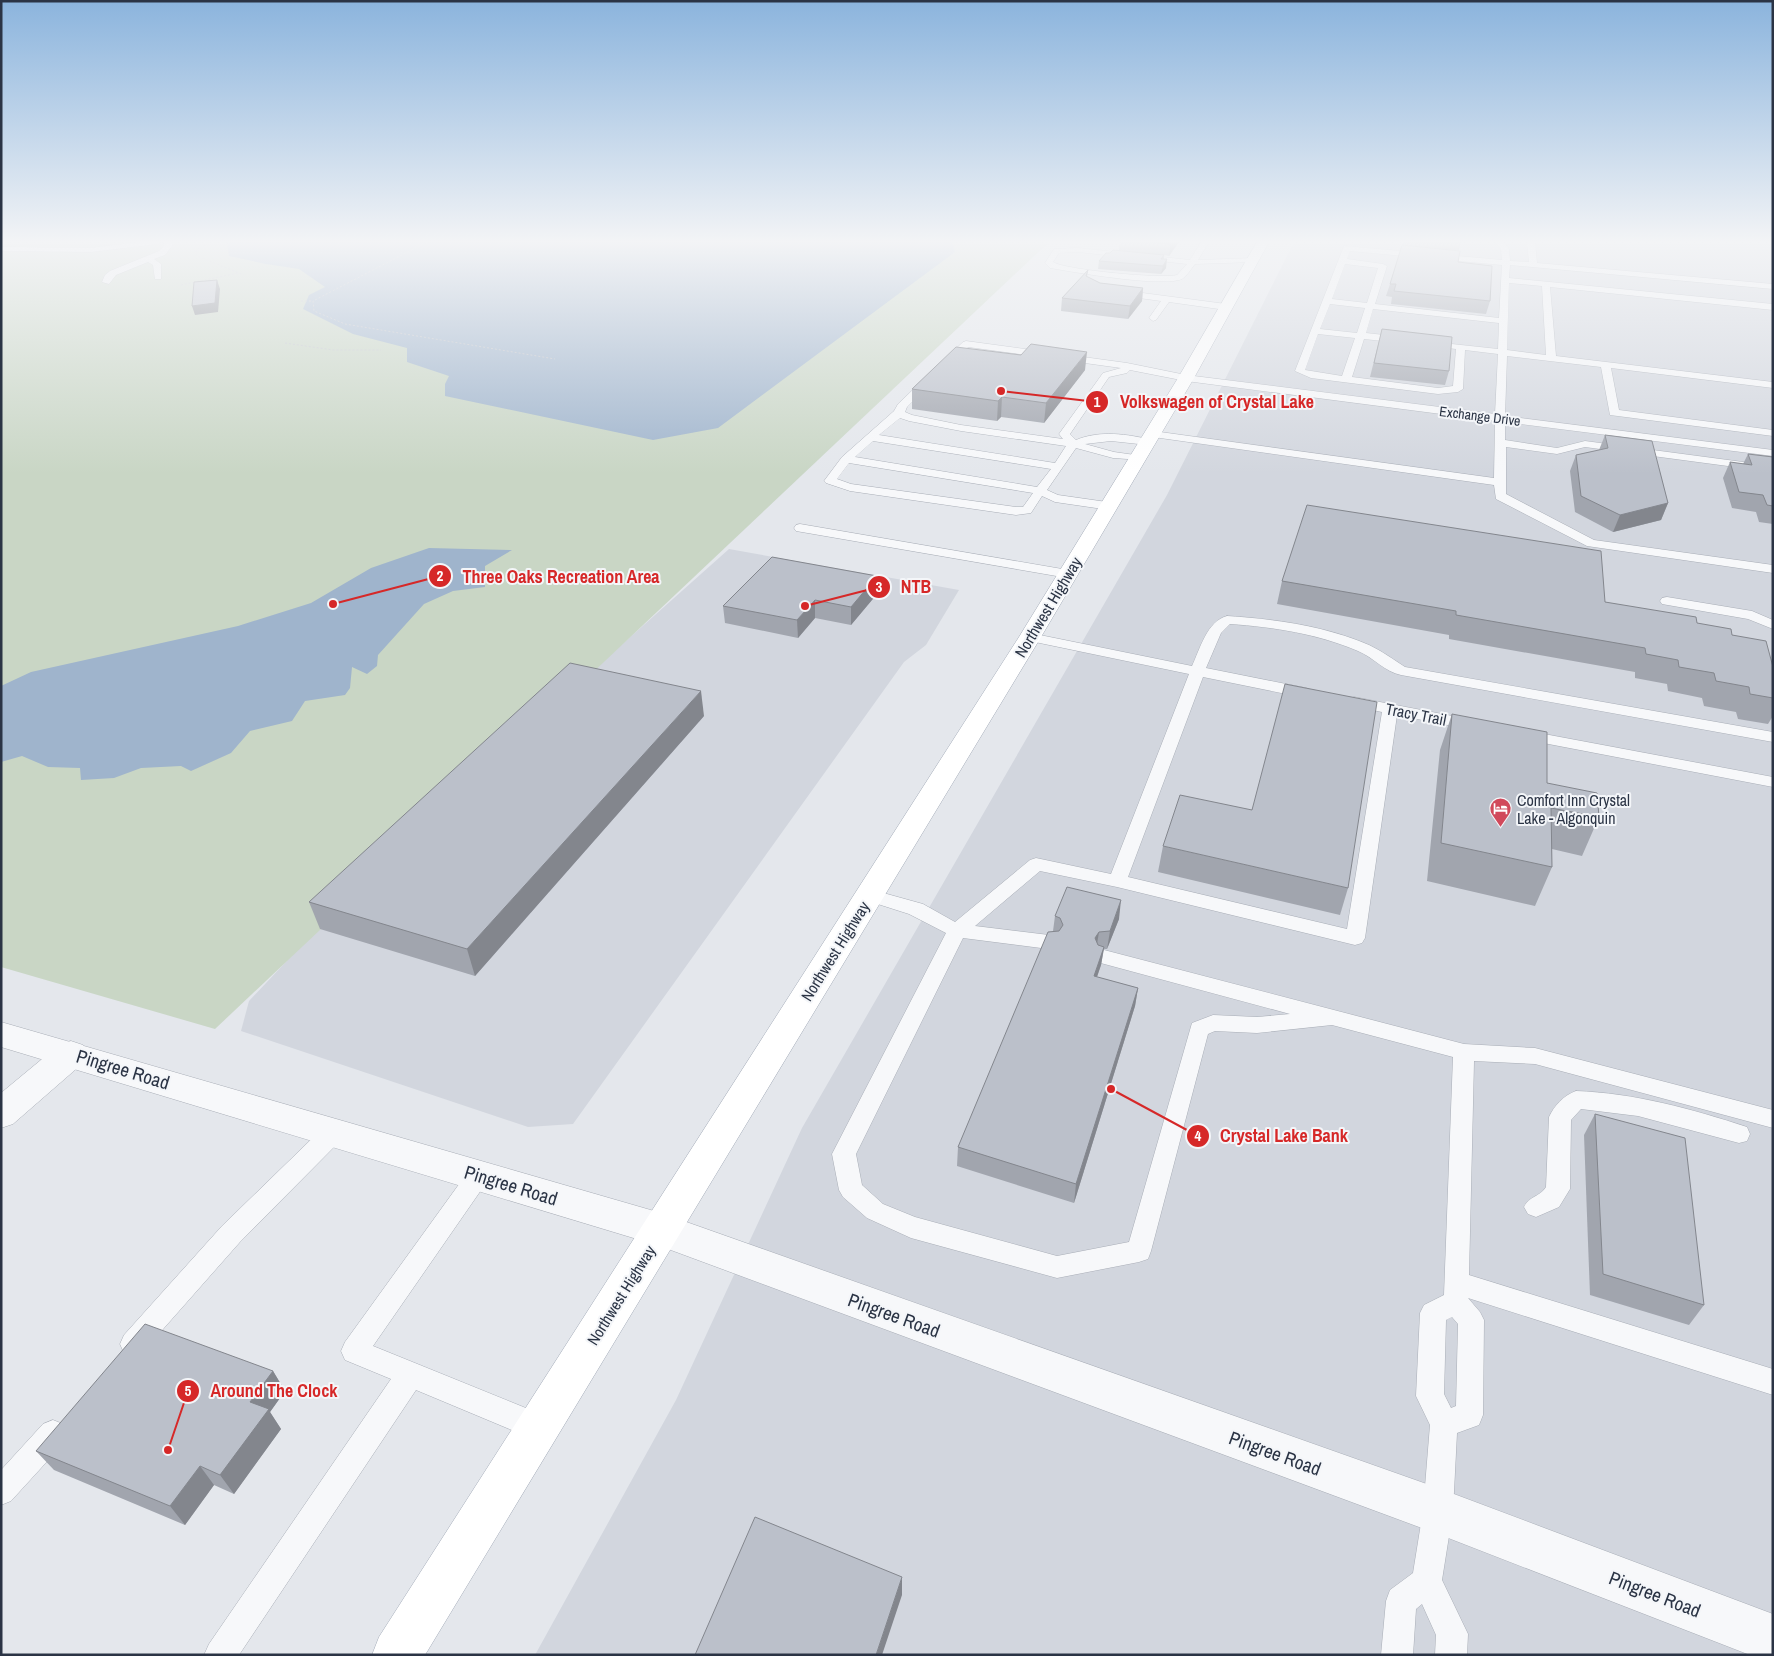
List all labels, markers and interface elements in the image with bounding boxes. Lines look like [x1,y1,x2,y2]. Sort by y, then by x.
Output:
callout: Volkswagen of Crystal Lake [1085,386,1324,419]
text: Volkswagen of Crystal Lake [1120,389,1314,414]
text: 1 [1094,391,1101,412]
street label: Exchange Drive [1438,402,1522,430]
street label: Northwest Highway [1009,552,1087,661]
callout: Three Oaks Recreation Area [428,560,670,593]
text: Three Oaks Recreation Area [462,564,660,589]
text: 2 [437,565,444,586]
callout: NTB [866,570,941,603]
text: NTB [901,574,932,599]
text: 3 [876,576,883,597]
street label: Tracy Trail [1384,697,1448,731]
place label: Comfort Inn Crystal Lake - Algonquin [1517,789,1630,829]
hotel icon: Comfort Inn Crystal Lake - Algonquin [1489,797,1513,828]
street label: Northwest Highway [796,897,875,1005]
street label: Pingree Road [73,1043,173,1095]
callout: Crystal Lake Bank [1185,1119,1358,1152]
text: Crystal Lake Bank [1220,1123,1349,1148]
text: 4 [1195,1125,1202,1146]
street label: Pingree Road [461,1159,561,1211]
street label: Northwest Highway [582,1241,661,1349]
street label: Pingree Road [844,1286,944,1344]
callout: Around The Clock [175,1375,347,1408]
text: Around The Clock [210,1378,338,1403]
text: 5 [185,1380,192,1401]
street label: Pingree Road [1225,1424,1325,1482]
street label: Pingree Road [1605,1565,1705,1623]

